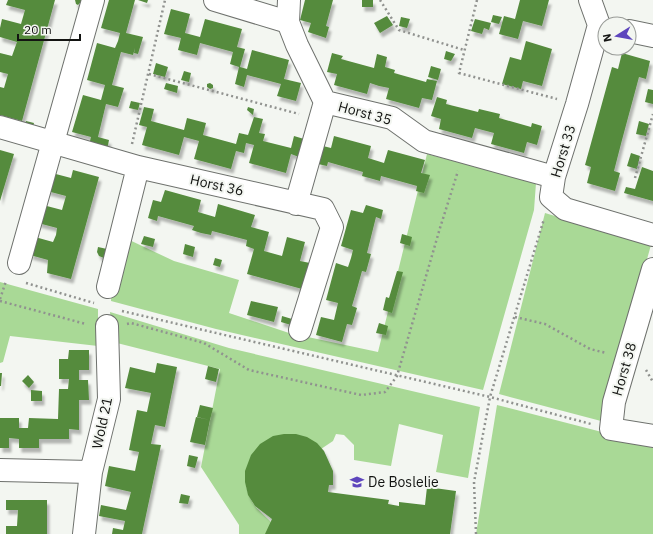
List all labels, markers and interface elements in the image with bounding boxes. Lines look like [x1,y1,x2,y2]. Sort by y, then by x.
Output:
scale bar [18,16,80,42]
north arrow [597,16,637,56]
text: 20 m [24,22,52,37]
text: N [600,33,615,43]
street label: Horst 35 [336,97,394,129]
street label: Horst 33 [546,122,580,180]
street label: Horst 36 [188,170,246,200]
street label: Horst 38 [608,340,640,398]
street label: Wold 21 [88,396,116,450]
place label: De Boslelie [368,473,439,491]
school or university icon: De Boslelie [349,474,365,490]

